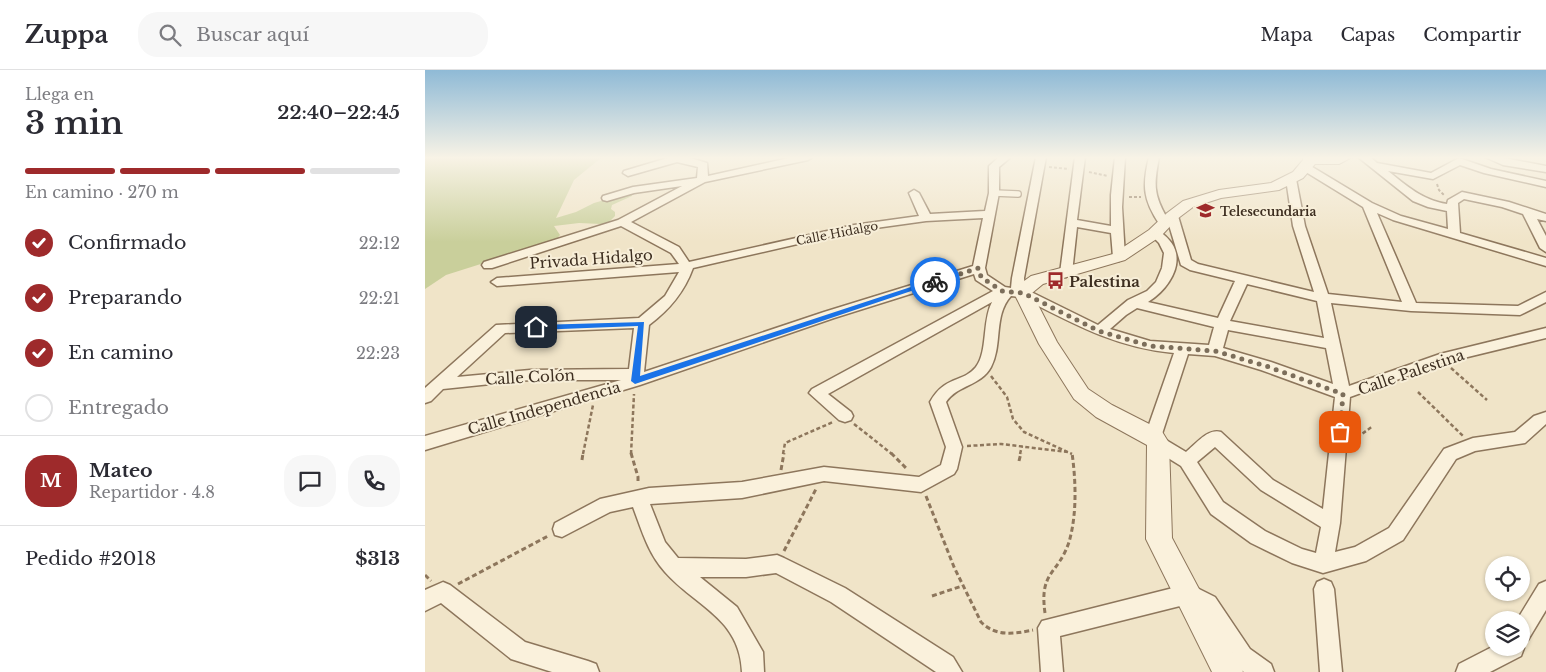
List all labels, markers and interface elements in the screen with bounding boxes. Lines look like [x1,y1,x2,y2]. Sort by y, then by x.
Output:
search box [138,12,488,57]
text: Zuppa [25,20,108,49]
icon: search [156,21,184,49]
text: Buscar aquí [196,23,309,46]
text: Mapa [1261,24,1312,46]
text: Capas [1340,24,1395,46]
text: Compartir [1423,24,1521,46]
text: Llega en [25,84,94,104]
text: 22:40–22:45 [277,101,400,124]
text: 3 min [25,103,123,143]
text: En camino · 270 m [25,182,179,202]
school or university icon: Telesecundaria [1196,201,1216,221]
place label: Telesecundaria [1220,204,1316,219]
street label: Calle Hidalgo [795,218,879,248]
icon: check [25,229,53,257]
text: Confirmado [68,231,186,254]
text: 22:12 [359,233,400,253]
street label: Privada Hidalgo [529,245,653,273]
courier [910,257,960,307]
icon: bike [921,268,949,296]
bus stop icon: Palestina [1045,271,1065,291]
place label: Palestina [1069,272,1140,291]
icon: check [25,284,53,312]
text: Preparando [68,286,182,309]
text: 22:21 [359,288,400,308]
pin [515,306,557,348]
icon: home [522,313,550,341]
icon: check [25,339,53,367]
text: En camino [68,341,173,364]
text: 22:23 [356,343,400,363]
street label: Calle Palestina [1355,345,1467,399]
street label: Calle Colón [485,365,575,389]
street label: Calle Independencia [465,377,623,439]
text: Entregado [68,396,169,419]
pin [1319,411,1361,453]
icon: bag [1326,418,1354,446]
button: chat [284,455,336,507]
button: phone [348,455,400,507]
text: Mateo [89,459,153,482]
text: M [40,469,62,492]
text: Repartidor · 4.8 [89,482,215,502]
text: Pedido #2018 [25,547,156,570]
text: $313 [355,547,400,570]
map controls [1485,556,1530,656]
button: locate [1485,556,1530,601]
button: layers [1485,611,1530,656]

